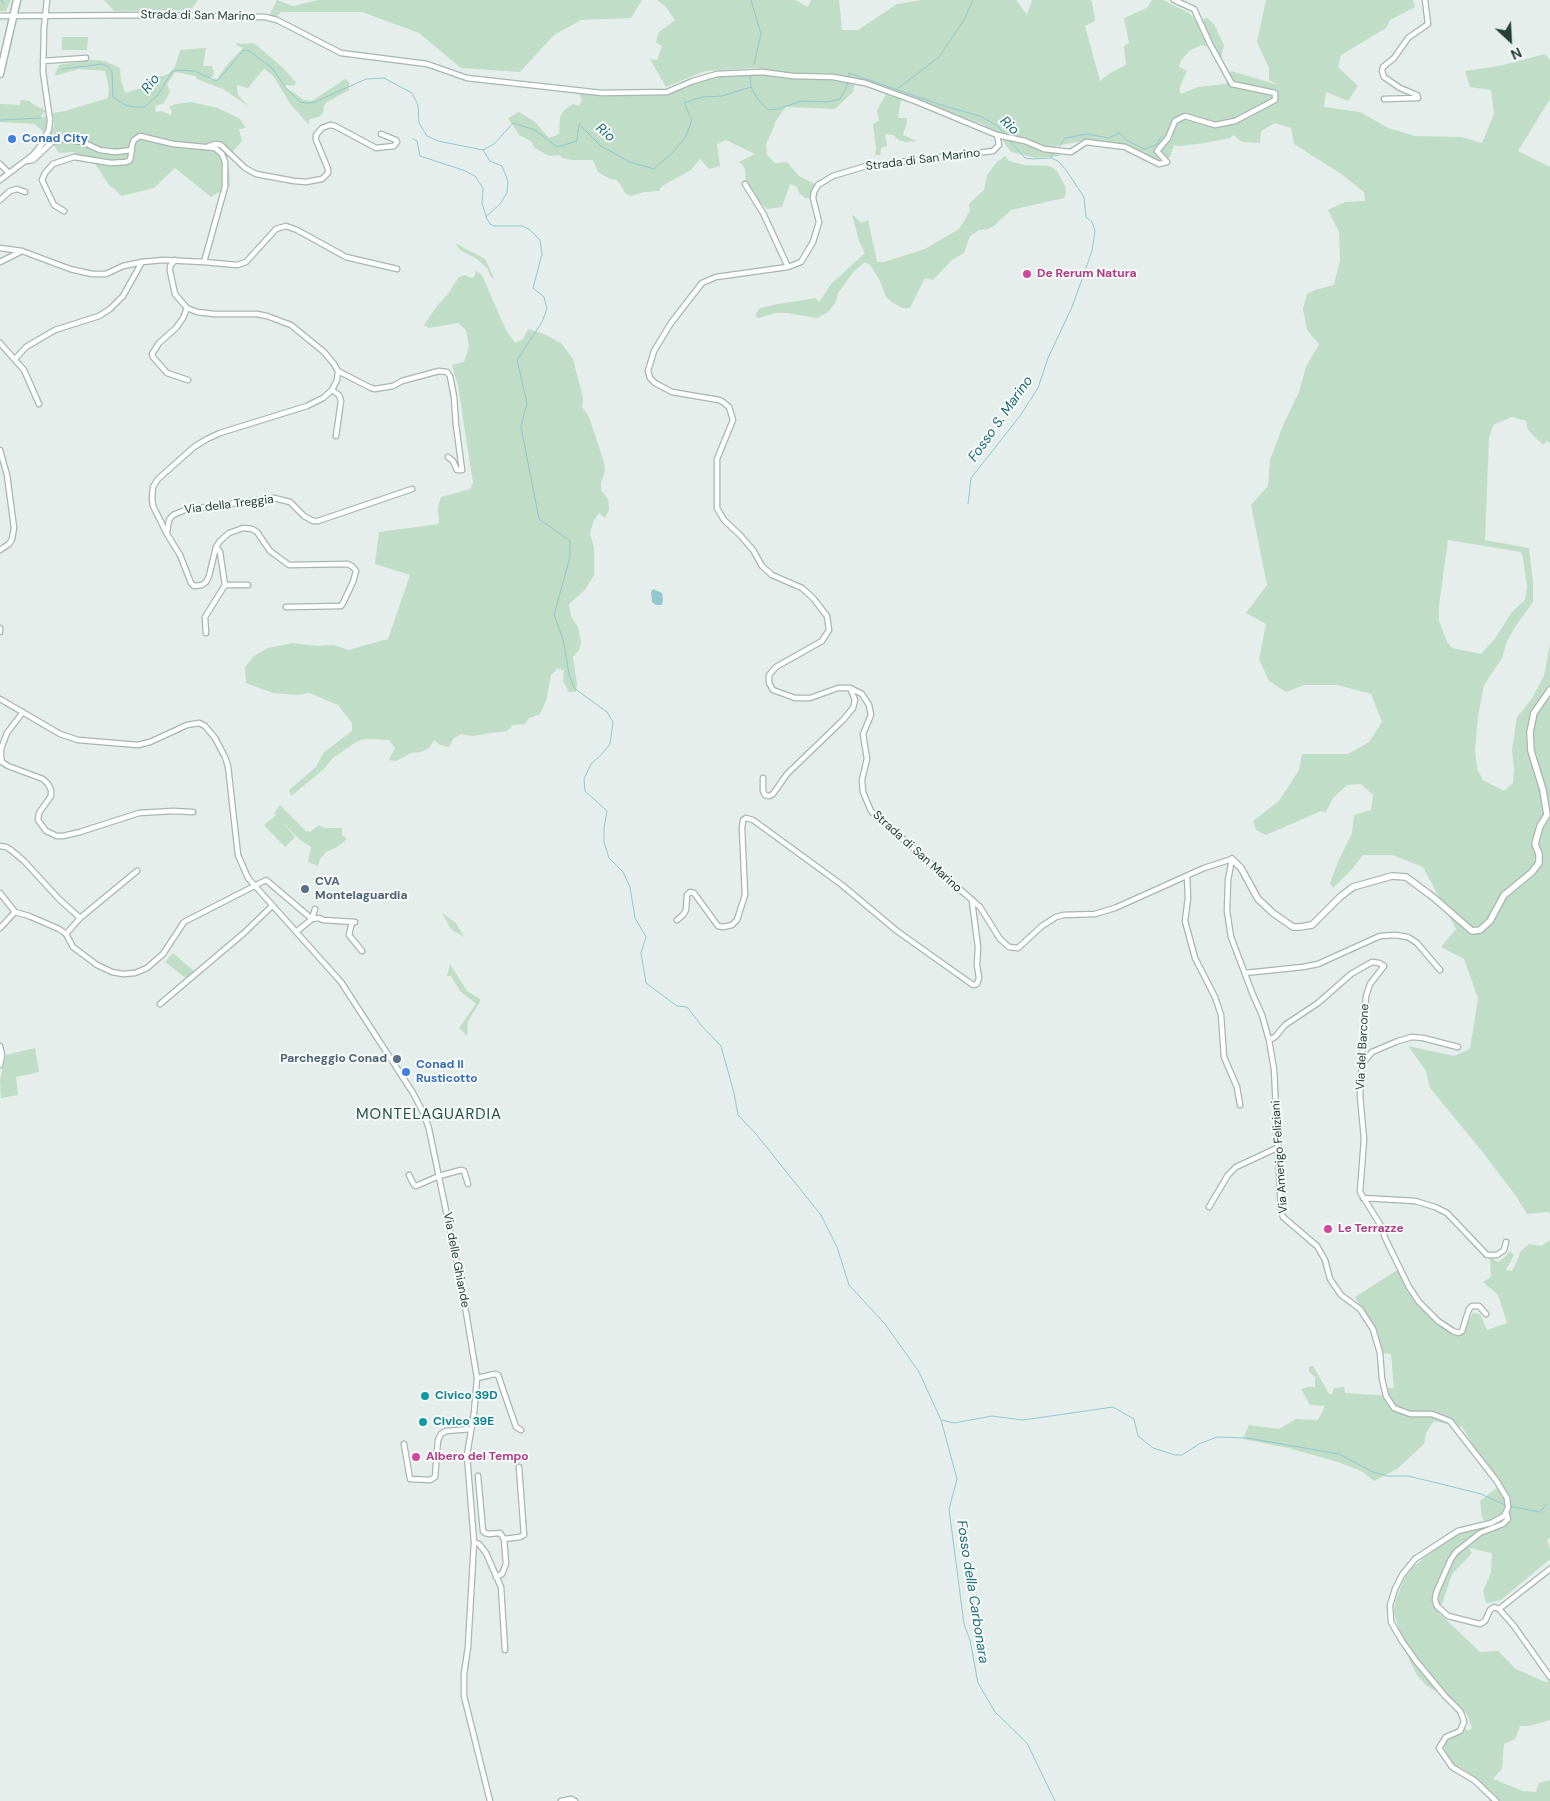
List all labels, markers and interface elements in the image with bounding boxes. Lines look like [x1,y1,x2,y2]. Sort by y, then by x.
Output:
street label: Strada di San Marino [140,8,256,24]
north arrow [1485,15,1535,65]
text: N [1508,43,1525,64]
water label: Rio [138,71,164,97]
water label: Rio [996,113,1022,139]
water label: Rio [592,120,618,146]
place label: Conad City [22,132,88,146]
marker: Conad City [6,133,18,145]
street label: Strada di San Marino [865,146,981,174]
place label: De Rerum Natura [1037,267,1137,281]
marker: De Rerum Natura [1021,268,1033,280]
water label: Fosso S. Marino [965,373,1037,465]
street label: Via della Treggia [184,492,274,518]
street label: Strada di San Marino [869,808,965,896]
place label: CVA Montelaguardia [315,875,407,903]
marker: CVA Montelaguardia [299,883,311,895]
street label: Via del Barcone [1354,1003,1372,1091]
place label: Parcheggio Conad [280,1052,387,1066]
marker: Parcheggio Conad [391,1053,403,1065]
place label: Conad Il Rusticotto [416,1058,478,1086]
marker: Conad Il Rusticotto [400,1066,412,1078]
street label: Via Amerigo Feliziani [1269,1100,1291,1214]
district label: MONTELAGUARDIA [354,1106,504,1124]
street label: Via delle Ghiande [440,1211,472,1309]
place label: Le Terrazze [1338,1222,1404,1236]
marker: Le Terrazze [1322,1223,1334,1235]
place label: Civico 39D [435,1389,498,1403]
marker: Civico 39D [419,1390,431,1402]
place label: Civico 39E [433,1415,494,1429]
marker: Civico 39E [417,1416,429,1428]
place label: Albero del Tempo [426,1450,529,1464]
marker: Albero del Tempo [410,1451,422,1463]
water label: Fosso della Carbonara [952,1519,992,1665]

